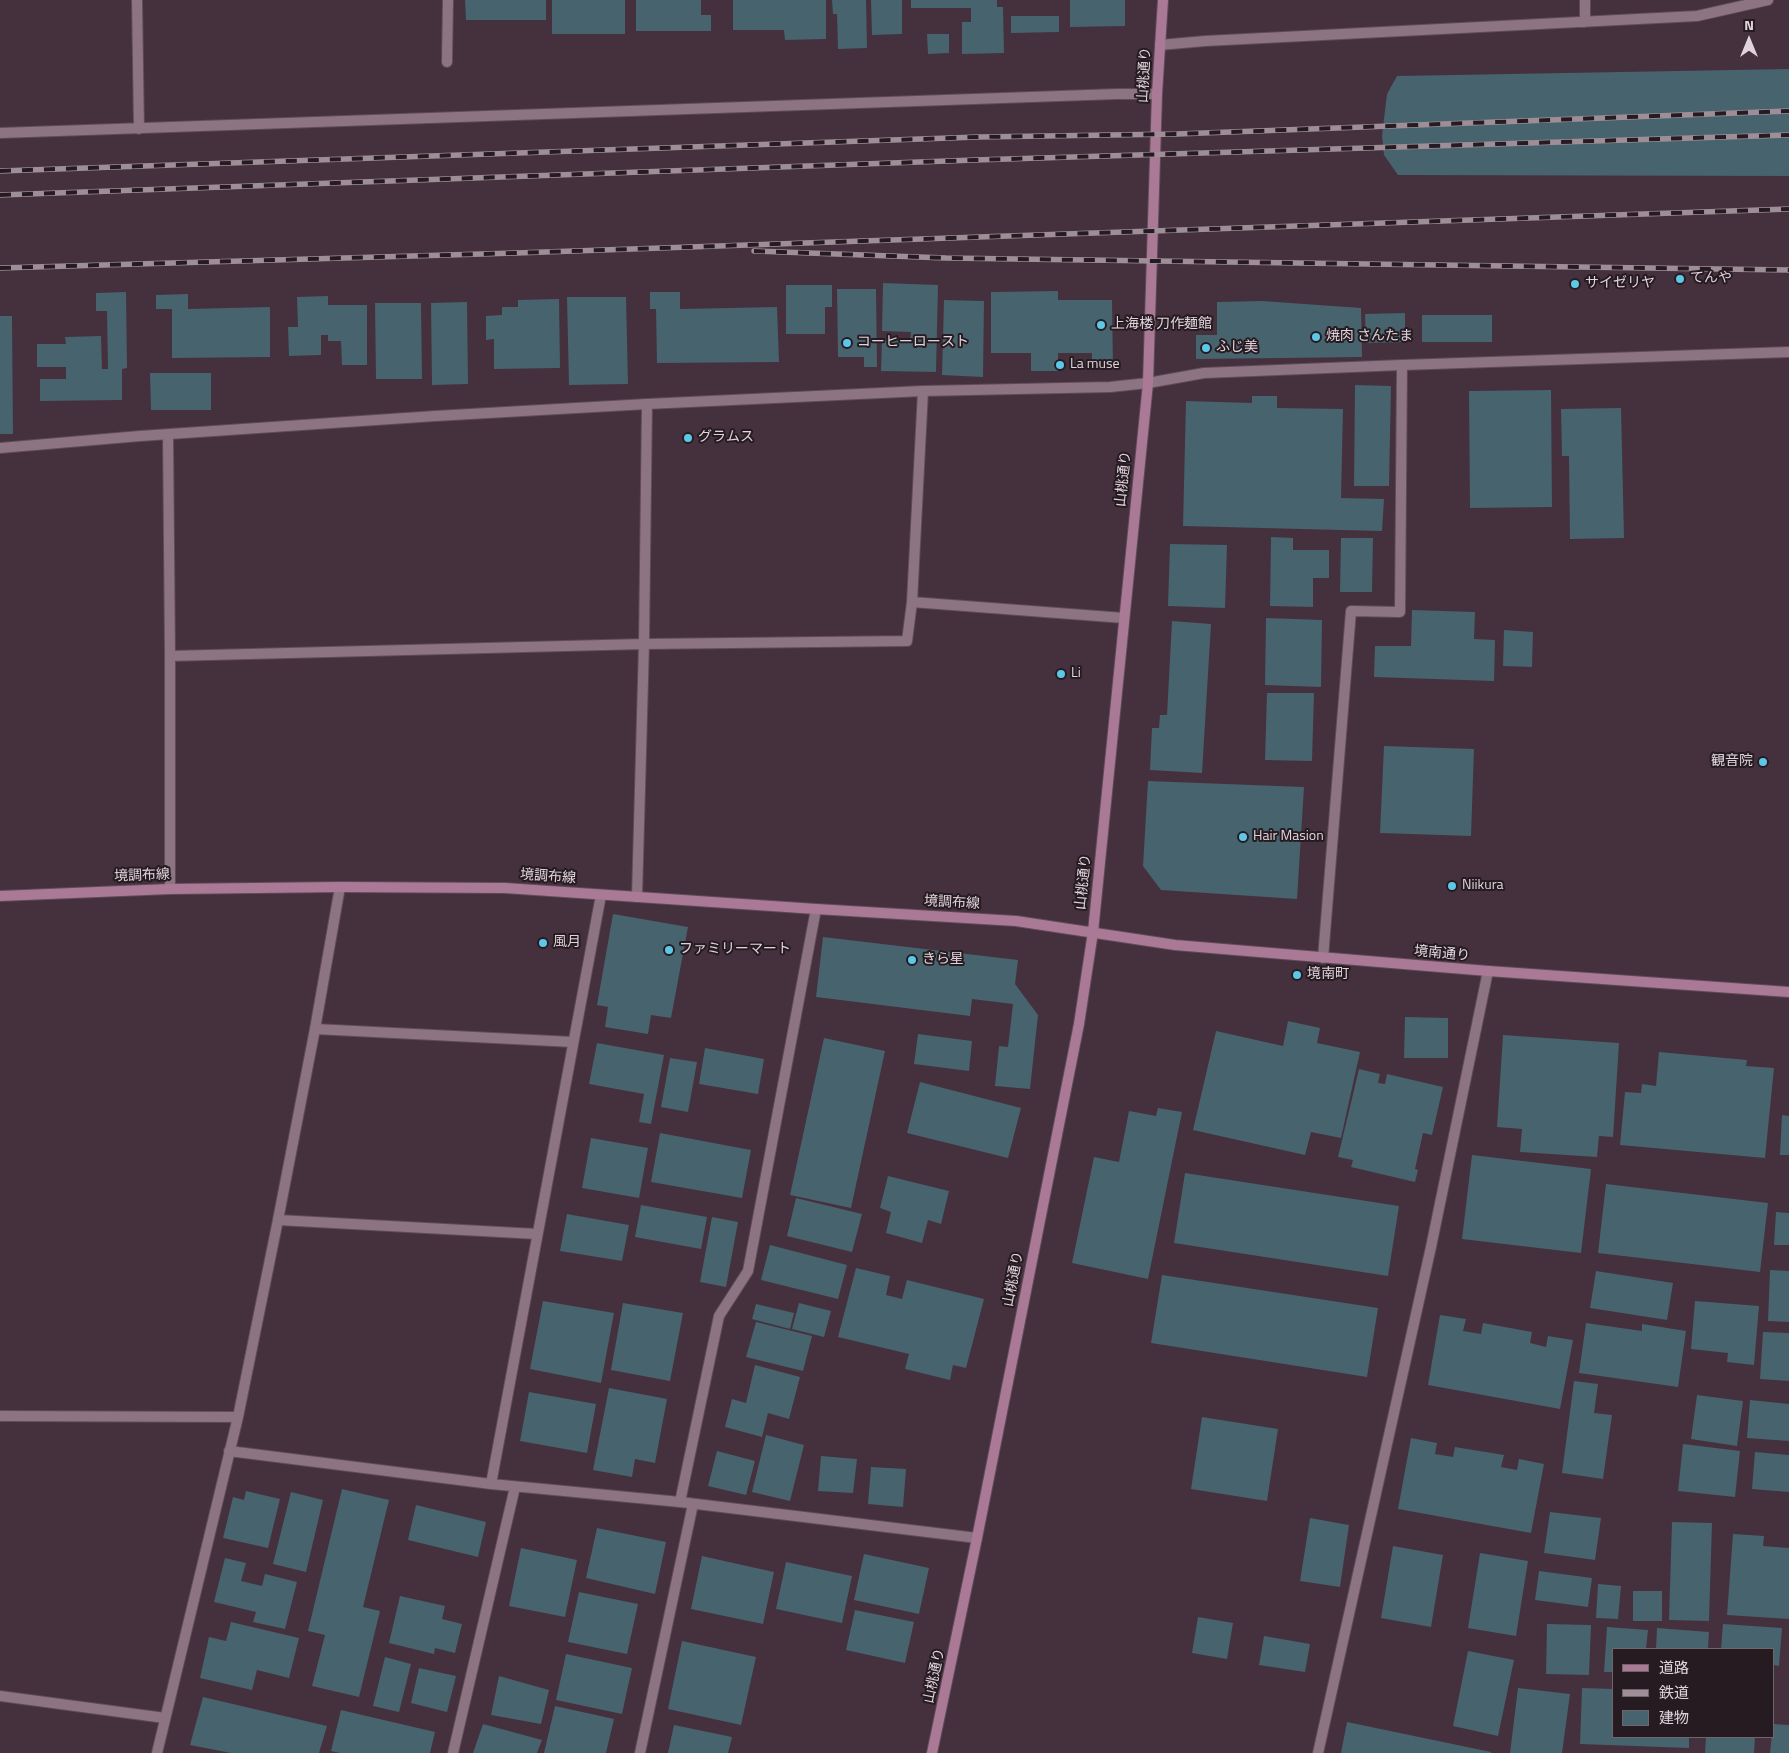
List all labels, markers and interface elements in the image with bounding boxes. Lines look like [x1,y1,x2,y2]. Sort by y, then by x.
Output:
text: N [1744,14,1754,35]
north arrow [1724,15,1774,65]
street label: 山桃通り [1135,47,1155,103]
place label: てんや [1690,271,1732,287]
marker: てんや [1674,273,1686,285]
place label: サイゼリヤ [1585,276,1655,292]
marker: サイゼリヤ [1569,278,1581,290]
place label: 上海楼 刀作麺館 [1111,317,1212,333]
marker: 上海楼 刀作麺館 [1095,319,1107,331]
place label: 焼肉 さんたま [1326,329,1413,345]
marker: 焼肉 さんたま [1310,331,1322,343]
place label: コーヒーロースト [857,335,969,351]
marker: コーヒーロースト [841,337,853,349]
place label: ふじ美 [1216,340,1258,356]
marker: ふじ美 [1200,342,1212,354]
place label: La muse [1070,357,1120,373]
marker: La muse [1054,359,1066,371]
place label: グラムス [698,430,754,446]
marker: グラムス [682,432,694,444]
street label: 山桃通り [1113,450,1135,508]
place label: Li [1071,666,1081,682]
marker: Li [1055,668,1067,680]
place label: 観音院 [1711,754,1753,770]
marker: 観音院 [1757,756,1769,768]
place label: Hair Masion [1253,829,1324,845]
marker: Hair Masion [1237,831,1249,843]
street label: 山桃通り [1073,853,1095,911]
street label: 境調布線 [114,867,170,885]
street label: 境調布線 [519,867,577,887]
place label: Niikura [1462,878,1504,894]
marker: Niikura [1446,880,1458,892]
street label: 境調布線 [924,893,980,913]
place label: 風月 [553,935,581,951]
marker: 風月 [537,937,549,949]
place label: ファミリーマート [679,942,791,958]
street label: 境南通り [1413,943,1471,965]
marker: ファミリーマート [663,944,675,956]
place label: きら星 [922,952,964,968]
marker: きら星 [906,954,918,966]
place label: 境南町 [1307,967,1349,983]
marker: 境南町 [1291,969,1303,981]
street label: 山桃通り [1000,1250,1028,1308]
street label: 山桃通り [921,1647,949,1705]
legend [1612,1648,1774,1738]
text: 道路 [1659,1656,1689,1679]
text: 鉄道 [1659,1681,1689,1704]
text: 建物 [1659,1706,1689,1729]

